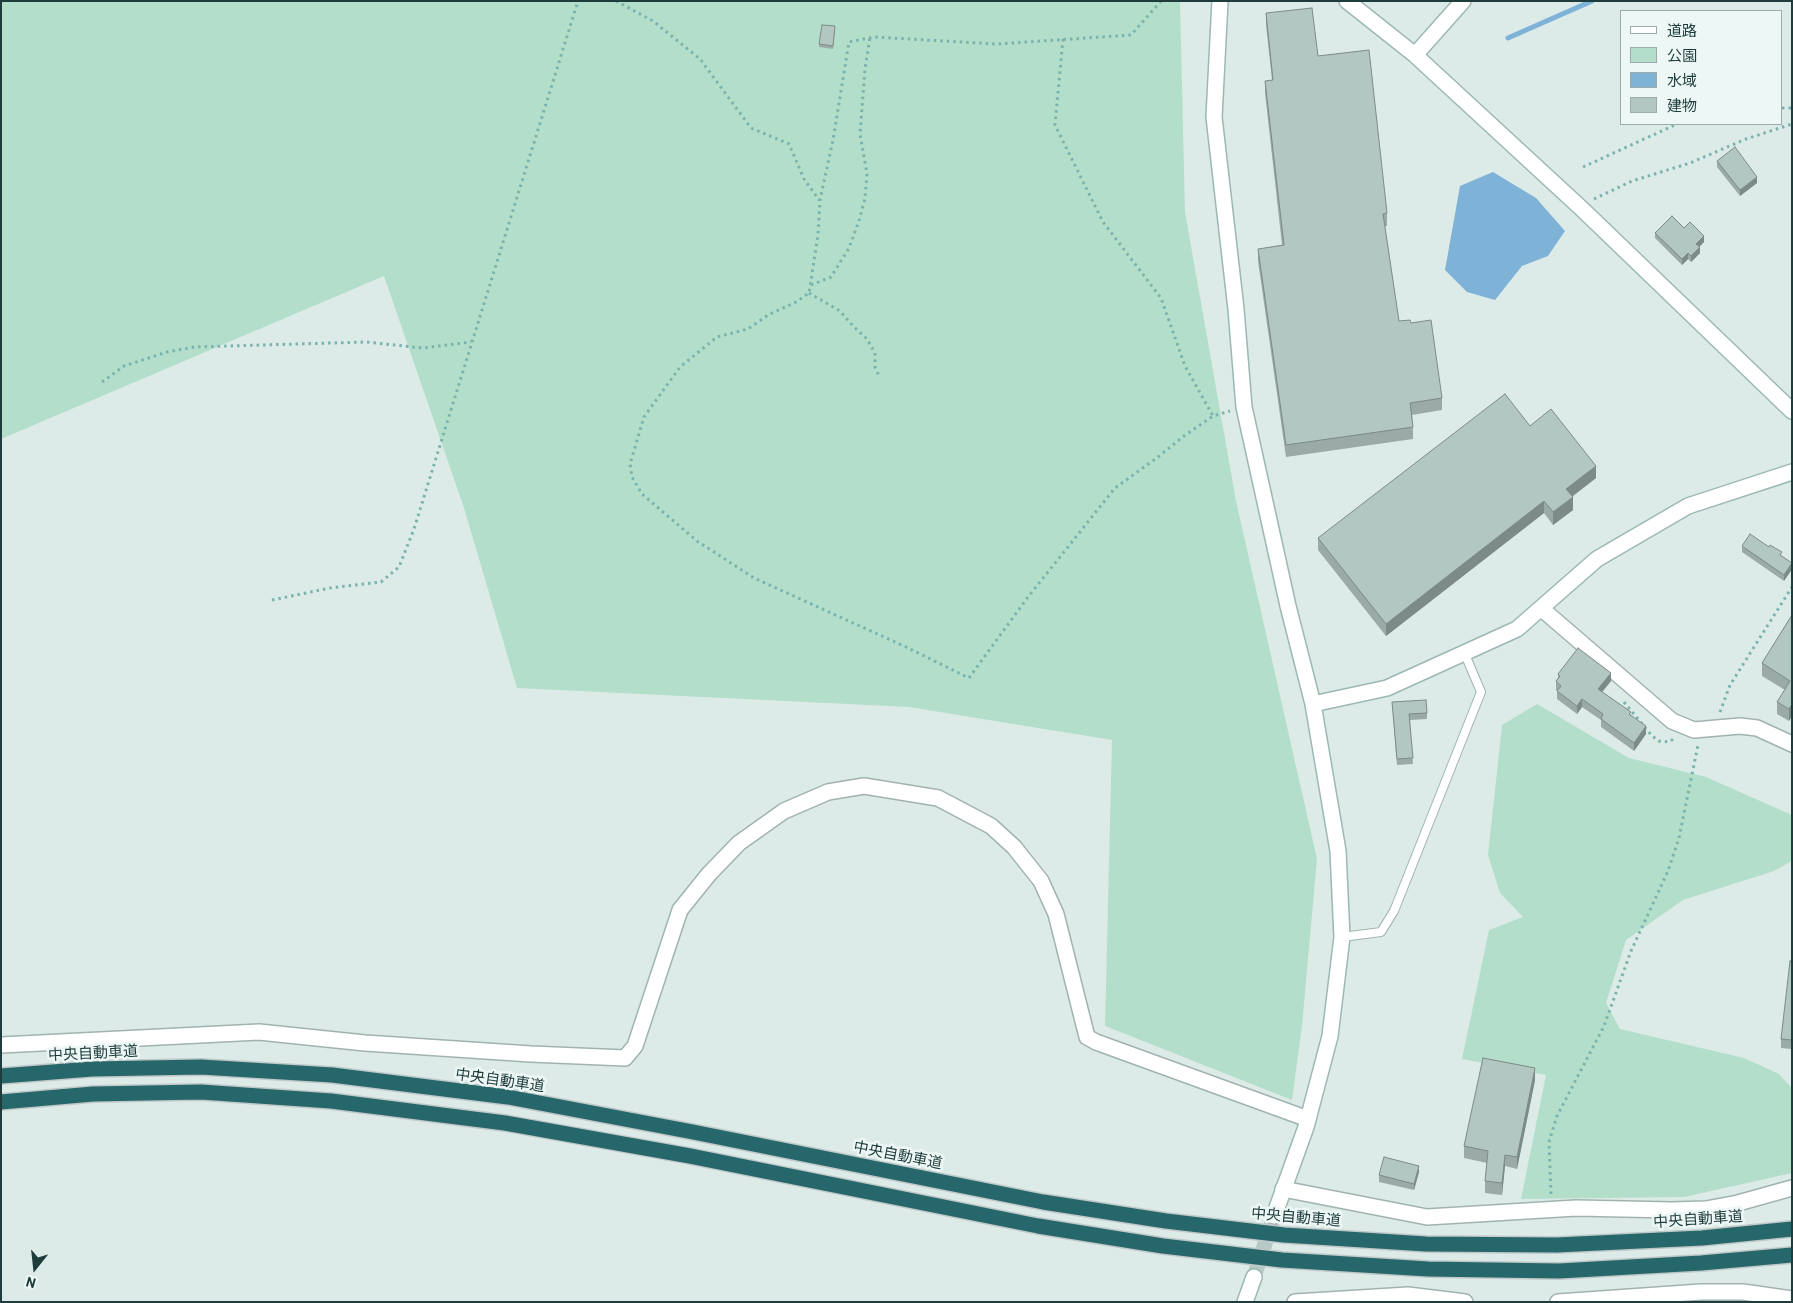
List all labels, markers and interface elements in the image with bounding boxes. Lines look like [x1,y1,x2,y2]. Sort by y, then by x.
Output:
legend [1620,10,1783,125]
text: 道路 [1667,21,1697,39]
text: 公園 [1667,46,1697,64]
text: 水域 [1667,71,1697,89]
text: 建物 [1667,96,1697,114]
street label: 中央自動車道 [48,1042,138,1064]
street label: 中央自動車道 [454,1065,546,1095]
street label: 中央自動車道 [852,1138,944,1172]
street label: 中央自動車道 [1250,1204,1342,1230]
street label: 中央自動車道 [1652,1207,1744,1231]
north arrow [10,1243,60,1293]
text: N [24,1273,38,1292]

